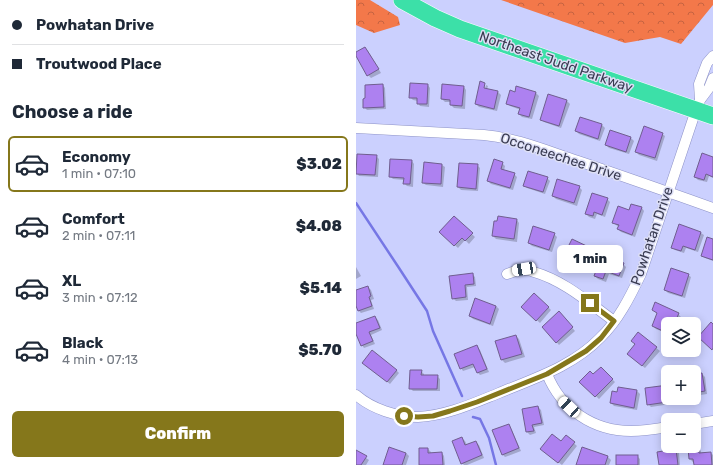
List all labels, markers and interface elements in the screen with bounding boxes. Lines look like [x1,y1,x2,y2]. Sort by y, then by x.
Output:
text: Powhatan Drive [36,16,154,34]
street label: Northeast Judd Parkway [477,28,635,96]
text: Troutwood Place [36,55,162,73]
text: Choose a ride [12,101,133,123]
street label: Occoneechee Drive [498,129,624,185]
icon: car [14,146,50,182]
text: Economy [62,148,131,166]
text: $3.02 [296,155,342,173]
text: 1 min · 07:10 [62,166,136,181]
street label: Powhatan Drive [627,184,677,287]
icon: car [14,208,50,244]
text: Comfort [62,210,125,228]
text: $4.08 [296,217,342,235]
text: 2 min · 07:11 [62,228,135,243]
callout: 1 min [557,245,623,273]
text: 1 min [573,251,607,266]
car [511,261,537,277]
icon: car [14,270,50,306]
text: XL [62,272,81,290]
text: $5.14 [300,279,342,297]
text: 3 min · 07:12 [62,290,138,305]
route end [581,294,599,312]
map controls [661,317,701,453]
button: layers [661,317,701,357]
icon: car [14,332,50,368]
text: Black [62,334,103,352]
text: $5.70 [298,341,342,359]
text: 4 min · 07:13 [62,352,138,367]
button: + [661,365,701,405]
car [556,394,582,420]
route start [395,407,413,425]
button: Confirm [12,411,344,457]
button: − [661,413,701,453]

